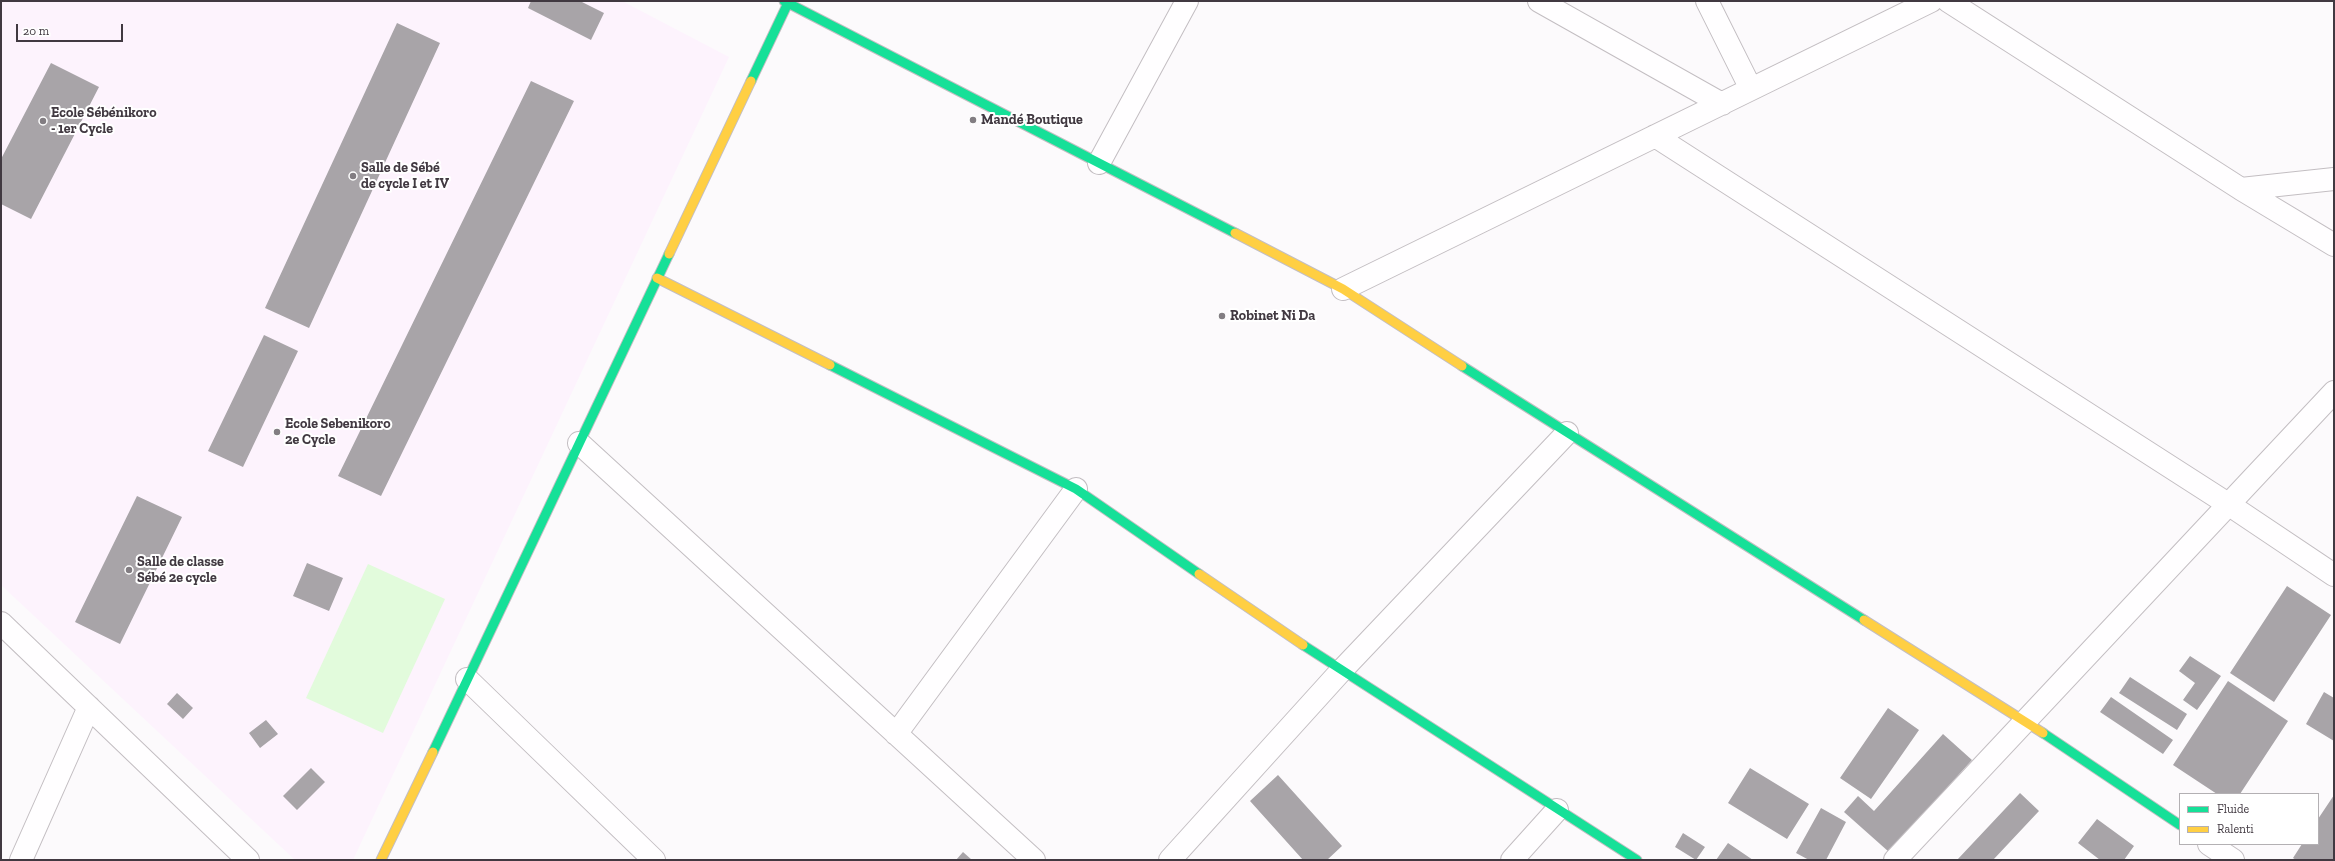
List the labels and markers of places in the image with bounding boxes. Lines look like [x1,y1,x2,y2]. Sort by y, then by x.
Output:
place label: Ecole Sébénikoro - 1er Cycle [51,105,157,138]
place label: Mandé Boutique [981,112,1083,128]
marker: Mandé Boutique [968,115,978,125]
marker: Ecole Sébénikoro - 1er Cycle [38,116,48,126]
place label: Salle de Sébé de cycle I et IV [361,160,449,192]
marker: Salle de Sébé de cycle I et IV [348,171,358,181]
place label: Robinet Ni Da [1230,308,1315,324]
marker: Robinet Ni Da [1217,311,1227,321]
place label: Ecole Sebenikoro 2e Cycle [285,416,391,448]
marker: Ecole Sebenikoro 2e Cycle [272,427,282,437]
place label: Salle de classe Sébé 2e cycle [137,554,224,586]
marker: Salle de classe Sébé 2e cycle [124,565,134,575]

